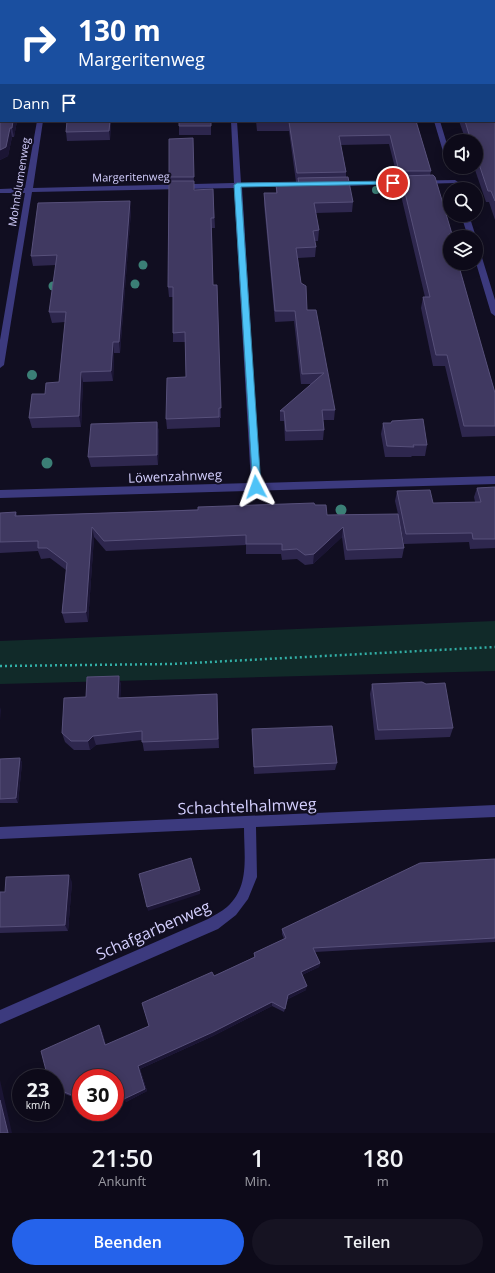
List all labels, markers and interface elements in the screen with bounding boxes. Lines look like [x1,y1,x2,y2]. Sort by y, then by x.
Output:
text: 130 m [78,11,161,49]
icon: right [12,16,64,68]
text: Margeritenweg [78,47,205,71]
icon: arrive [58,92,80,114]
text: Dann [12,93,50,113]
map controls [443,134,483,270]
button: sound [443,134,483,174]
street label: Mohnblumenweg [4,136,33,228]
pin [376,166,410,200]
street label: Margeritenweg [92,168,170,185]
icon: arrive [382,172,404,194]
button: search [443,182,483,222]
button: layers [443,230,483,270]
street label: Löwenzahnweg [128,465,222,487]
position arrow [235,466,277,508]
street label: Schachtelhalmweg [177,793,317,819]
street label: Schafgarbenweg [92,895,214,965]
speed limit sign: 30 [72,1069,124,1121]
text: 23 [27,1076,49,1103]
text: km/h [26,1098,50,1112]
text: 21:50 [91,1141,153,1174]
text: 1 [251,1141,264,1174]
text: 180 [362,1141,403,1174]
text: Ankunft [98,1172,146,1190]
text: Min. [244,1172,271,1190]
text: m [377,1172,389,1190]
button: Beenden [12,1219,244,1265]
button: Teilen [252,1219,483,1265]

